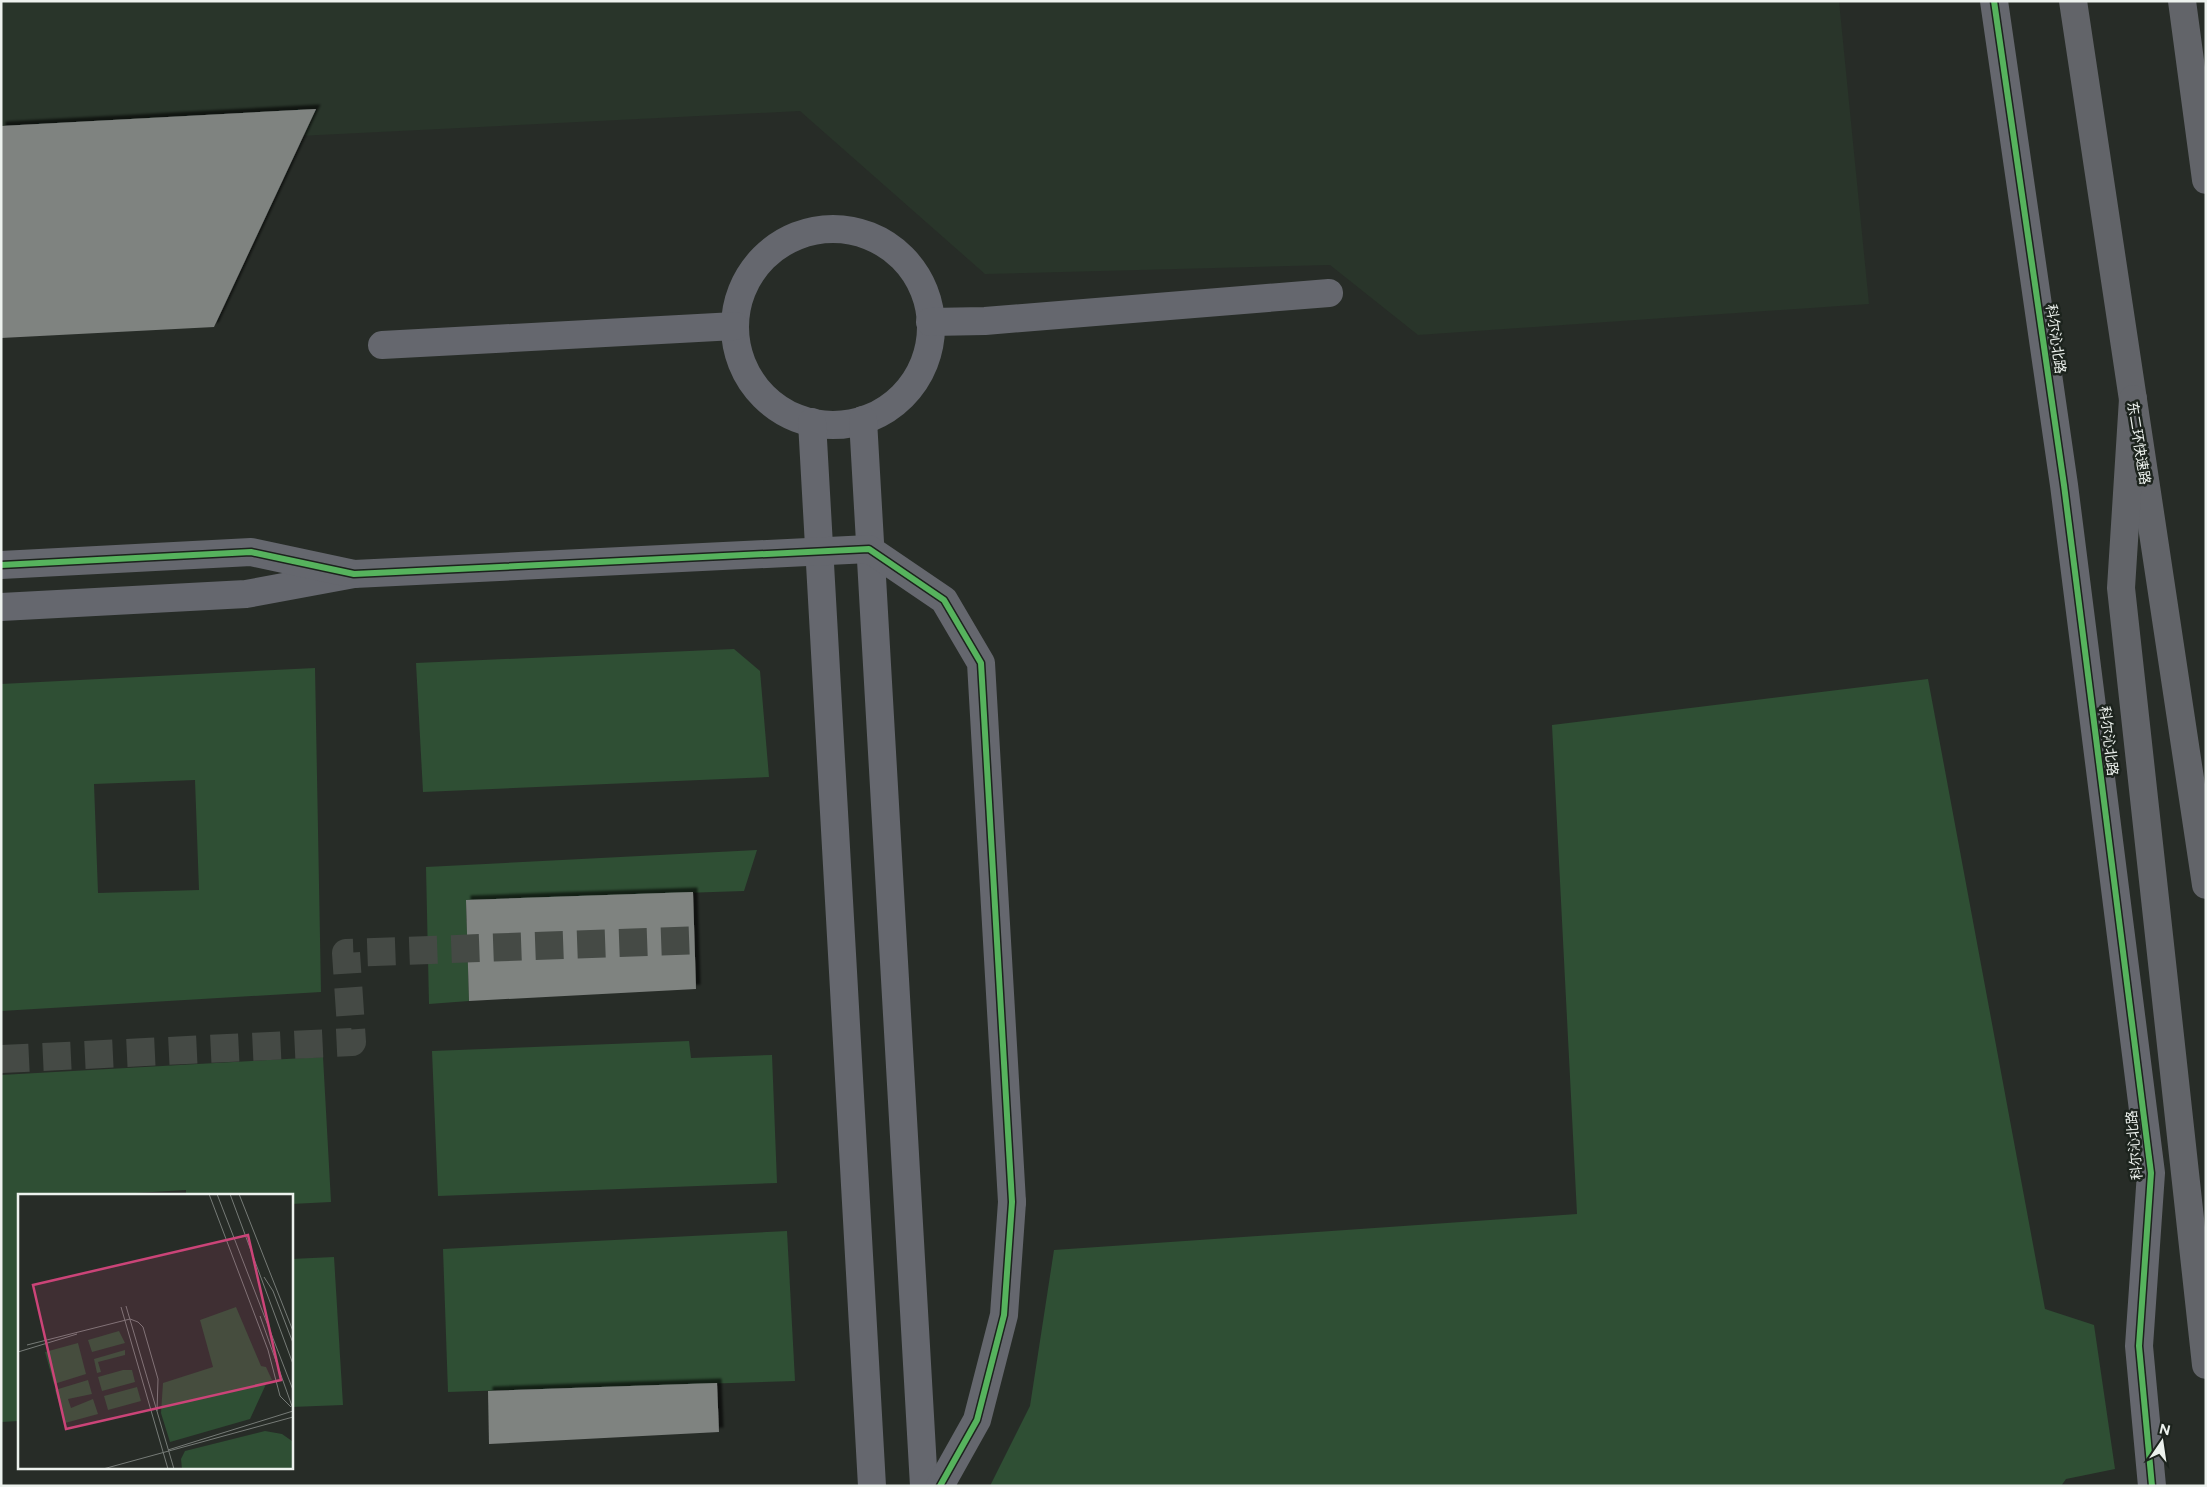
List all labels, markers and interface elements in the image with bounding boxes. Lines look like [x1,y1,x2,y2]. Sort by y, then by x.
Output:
street label: 科尔沁北路 [2042,303,2069,375]
street label: 东二环快速路 [2124,400,2153,486]
street label: 科尔沁北路 [2096,705,2121,777]
street label: 科尔沁北路 [2123,1109,2146,1181]
inset map [18,1194,292,1470]
north arrow [2137,1417,2187,1467]
text: N [2158,1420,2172,1439]

